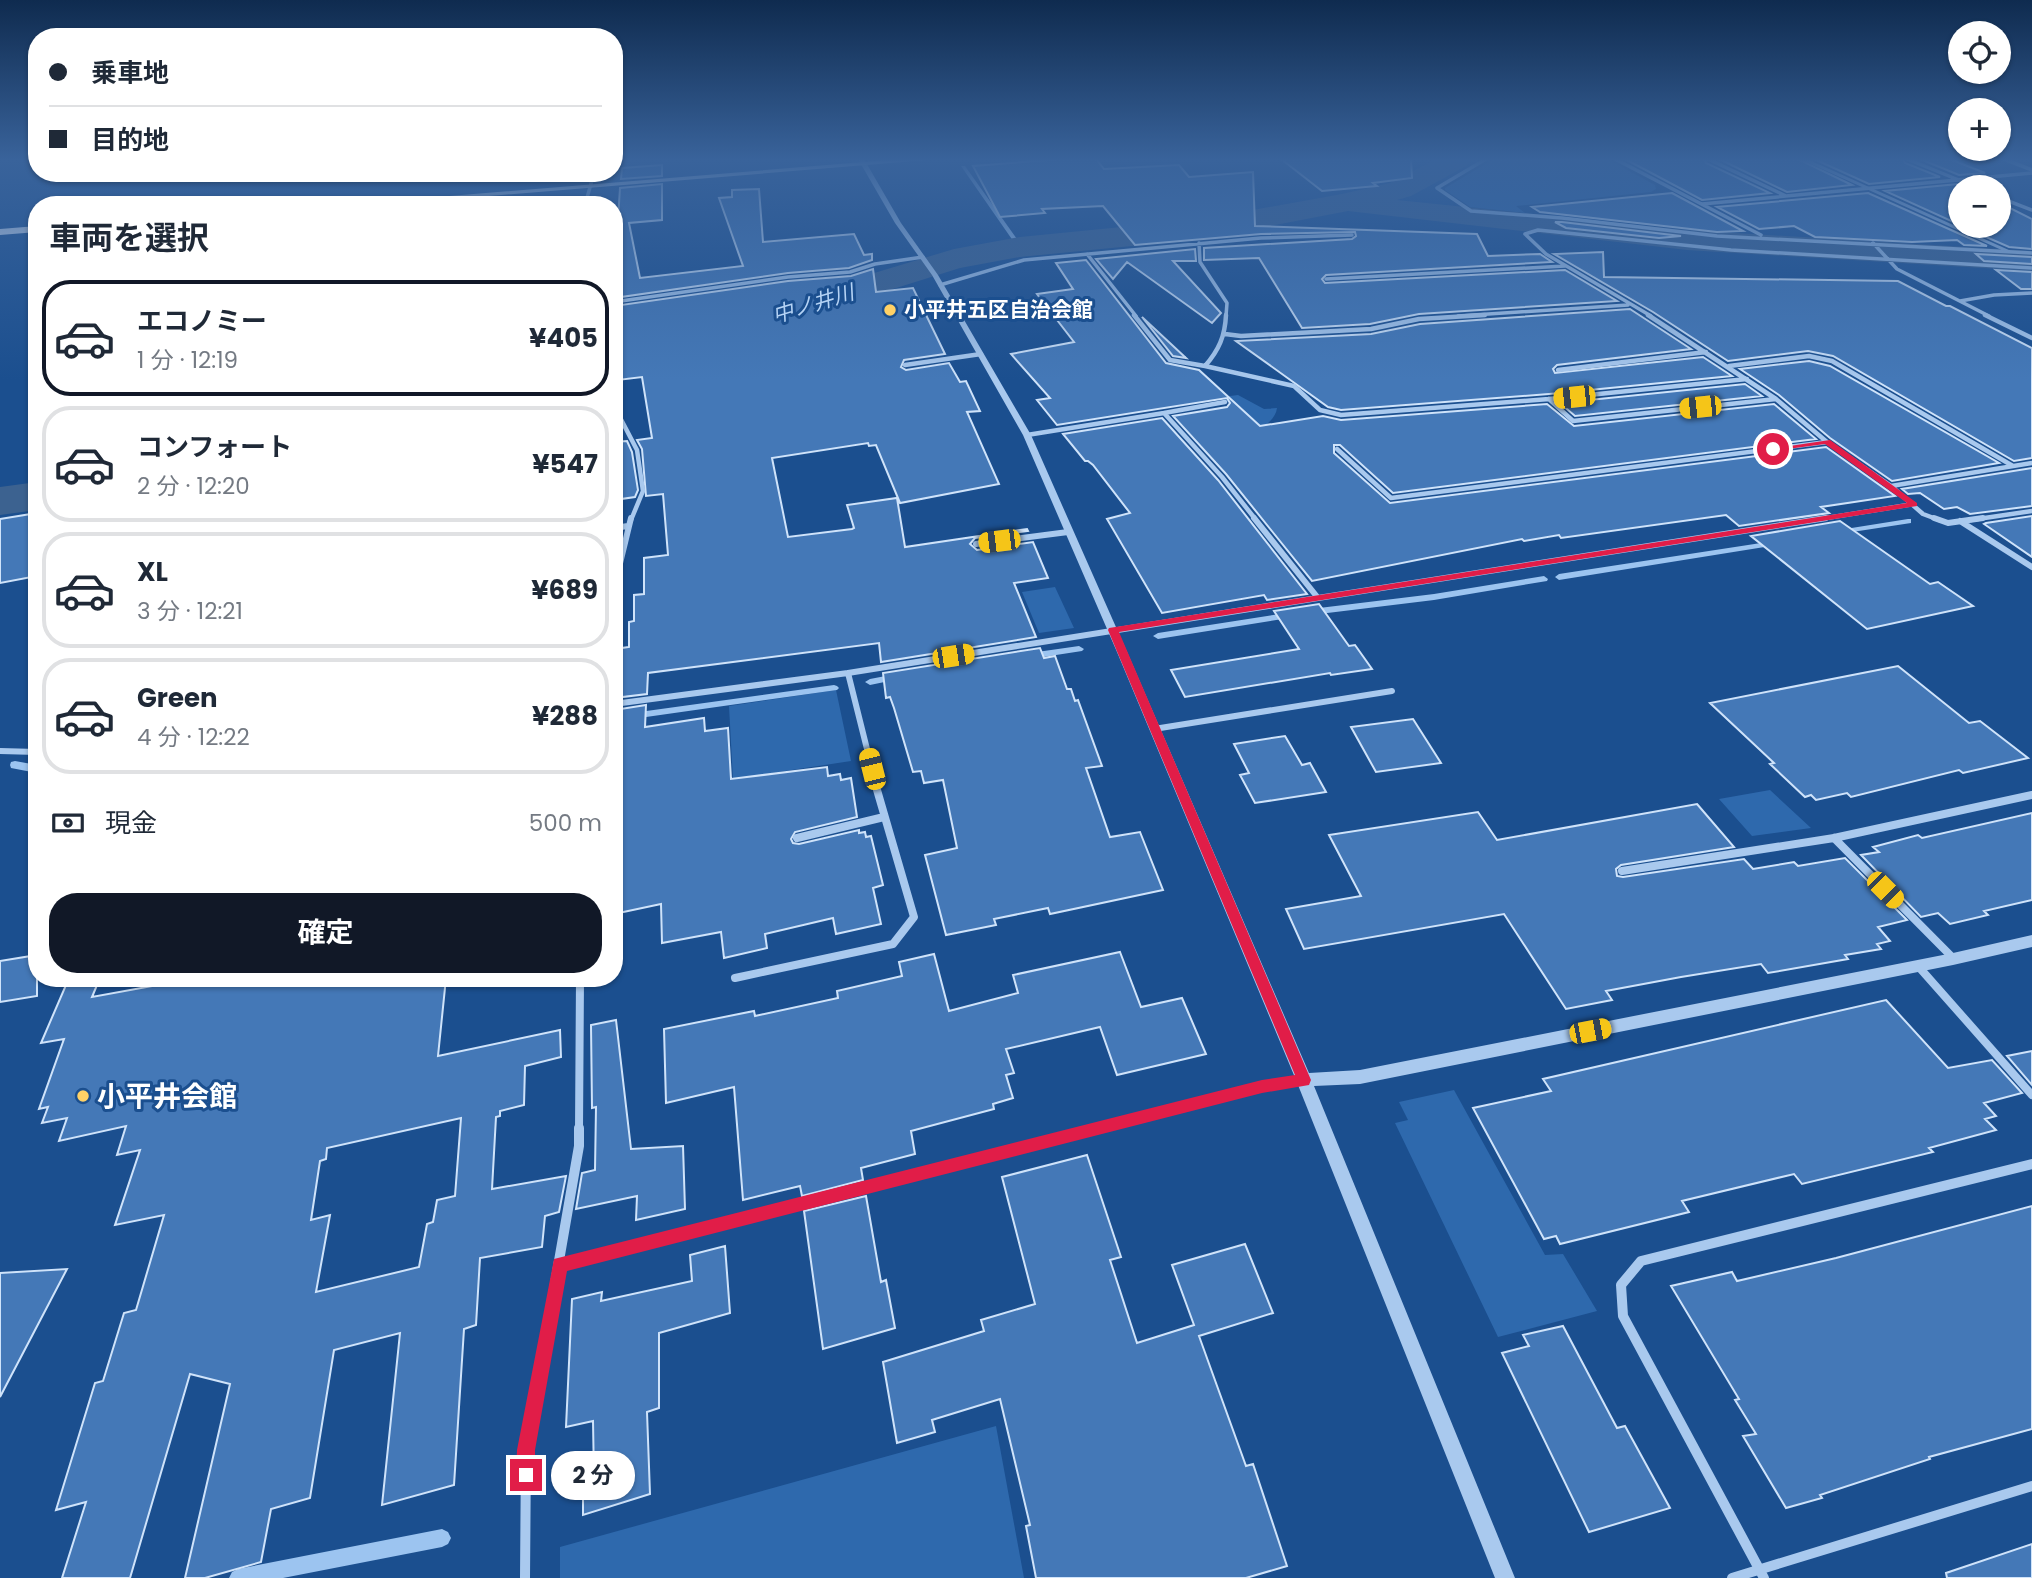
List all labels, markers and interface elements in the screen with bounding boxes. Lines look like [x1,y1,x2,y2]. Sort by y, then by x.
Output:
map controls [1948,21,2011,238]
button: locate [1948,21,2011,84]
text: 乗車地 [91,55,169,91]
button: + [1948,98,2011,161]
text: 目的地 [91,122,169,158]
button: − [1948,175,2011,238]
text: 車両を選択 [49,215,209,260]
water label: 中ノ井川 [768,277,859,330]
place label: 小平井五区自治会館 [904,295,1093,324]
marker: 小平井五区自治会館 [882,302,898,318]
text: エコノミー [137,303,267,339]
icon: car [53,307,116,370]
text: ¥405 [529,320,598,356]
text: 1 分 · 12:19 [137,344,238,376]
car [1553,384,1596,410]
car [1679,394,1722,420]
text: コンフォート [137,429,292,465]
icon: car [53,433,116,496]
route start [1757,433,1789,465]
text: ¥547 [532,446,598,482]
text: 2 分 · 12:20 [137,470,250,502]
car [977,528,1022,554]
text: XL [137,554,168,590]
icon: car [53,559,116,622]
text: ¥689 [531,572,598,608]
text: 3 分 · 12:21 [137,595,243,627]
car [931,642,976,670]
text: Green [137,680,218,716]
icon: car [53,685,116,748]
text: ¥288 [532,698,598,734]
text: 4 分 · 12:22 [137,721,250,753]
car [857,746,888,792]
icon: cash [49,804,87,842]
text: 現金 [105,805,157,841]
text: 500 m [529,807,602,839]
car [1863,868,1908,912]
button: 確定 [49,893,602,973]
car [1568,1017,1613,1045]
place label: 小平井会館 [97,1077,237,1116]
marker: 小平井会館 [75,1088,91,1104]
callout: 2 分 [550,1450,634,1500]
route end [510,1459,542,1491]
text: 2 分 [572,1459,614,1491]

